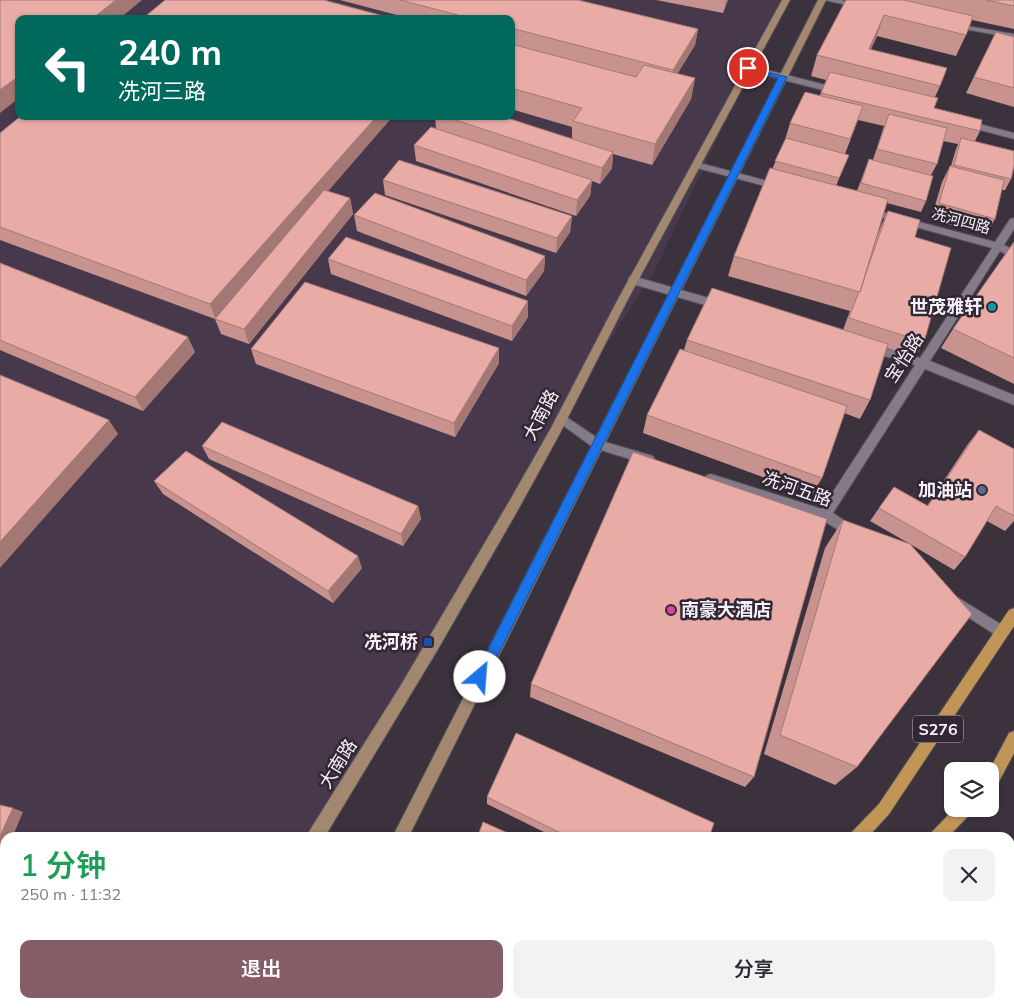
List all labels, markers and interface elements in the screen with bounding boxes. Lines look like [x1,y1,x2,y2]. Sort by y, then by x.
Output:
text: 240 m [118,30,222,74]
icon: left [35,35,100,100]
pin [727,47,769,89]
icon: arrive [734,54,762,82]
text: 冼河三路 [118,77,206,105]
street label: 冼河四路 [930,204,993,237]
place label: 世茂雅轩 [910,295,982,318]
marker: 世茂雅轩 [986,301,998,313]
street label: 宝怡路 [879,329,928,387]
street label: 大南路 [518,386,563,444]
street label: 冼河五路 [759,466,835,511]
place label: 加油站 [918,478,972,501]
marker: 加油站 [976,484,988,496]
place label: 南豪大酒店 [681,598,771,621]
marker: 南豪大酒店 [665,604,677,616]
place label: 冼河桥 [364,630,418,653]
marker: 冼河桥 [422,636,434,648]
position arrow [453,650,505,702]
road number: S276 [913,716,963,742]
street label: 大南路 [314,735,362,793]
map controls [944,762,999,817]
button: layers [944,762,999,817]
text: 1 分钟 [20,846,106,884]
button: close [943,849,995,901]
text: 250 m · 11:32 [20,884,121,904]
button: 退出 [20,940,503,998]
button: 分享 [513,940,995,998]

